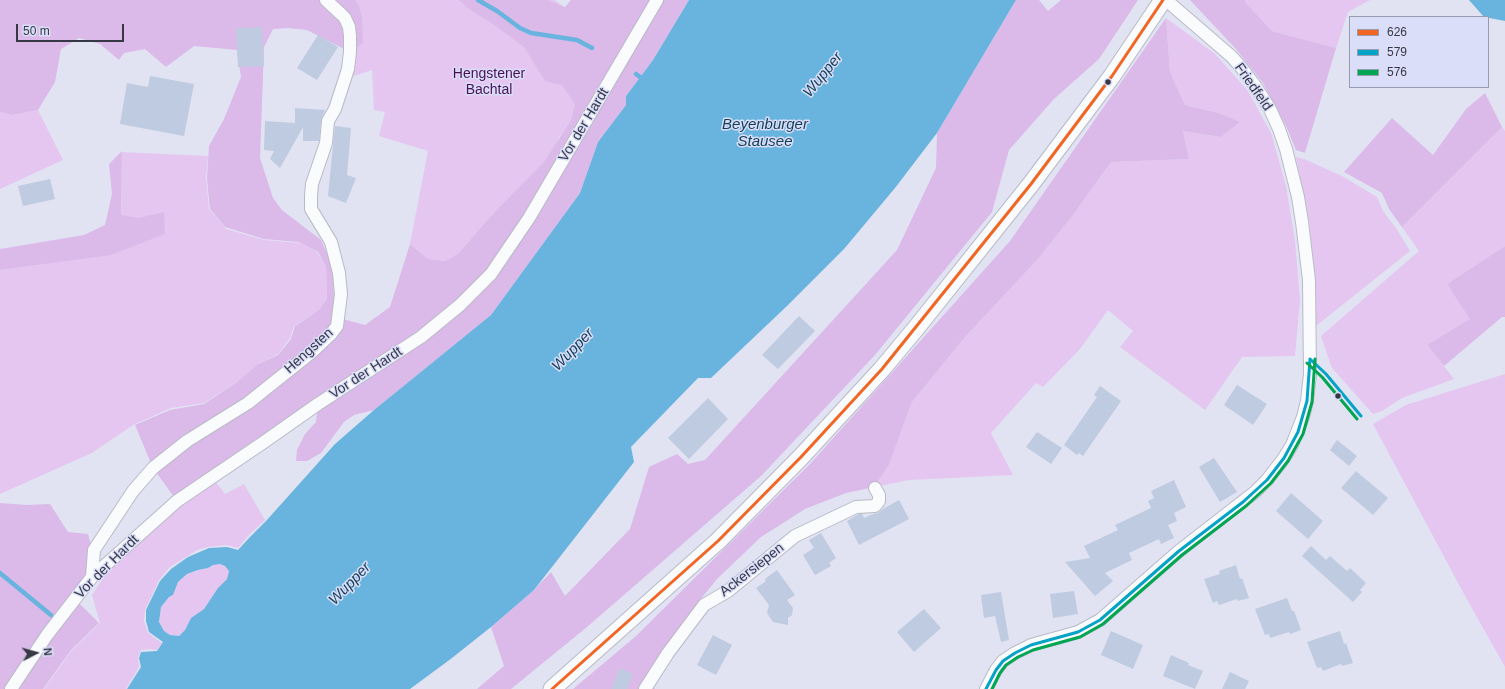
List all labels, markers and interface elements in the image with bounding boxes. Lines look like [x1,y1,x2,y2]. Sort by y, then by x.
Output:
scale bar [18,16,126,42]
legend [1349,16,1489,88]
text: 50 m [23,24,50,38]
text: 626 [1387,25,1407,39]
text: 579 [1387,45,1407,59]
water label: Wupper [799,49,847,101]
street label: Friedfeld [1230,60,1276,114]
text: 576 [1387,65,1407,79]
park label: Hengstener Bachtal [453,66,525,98]
unlabelled marker [1103,77,1113,87]
street label: Vor der Hardt [555,85,613,165]
water label: Beyenburger Stausee [722,116,808,151]
street label: Hengsten [281,325,337,377]
water label: Wupper [548,325,598,375]
street label: Vor der Hardt [327,343,405,403]
unlabelled marker [1333,391,1343,401]
street label: Vor der Hardt [72,532,142,602]
street label: Ackersiepen [716,540,788,600]
water label: Wupper [325,559,375,609]
north arrow [16,633,56,673]
text: N [42,647,54,656]

